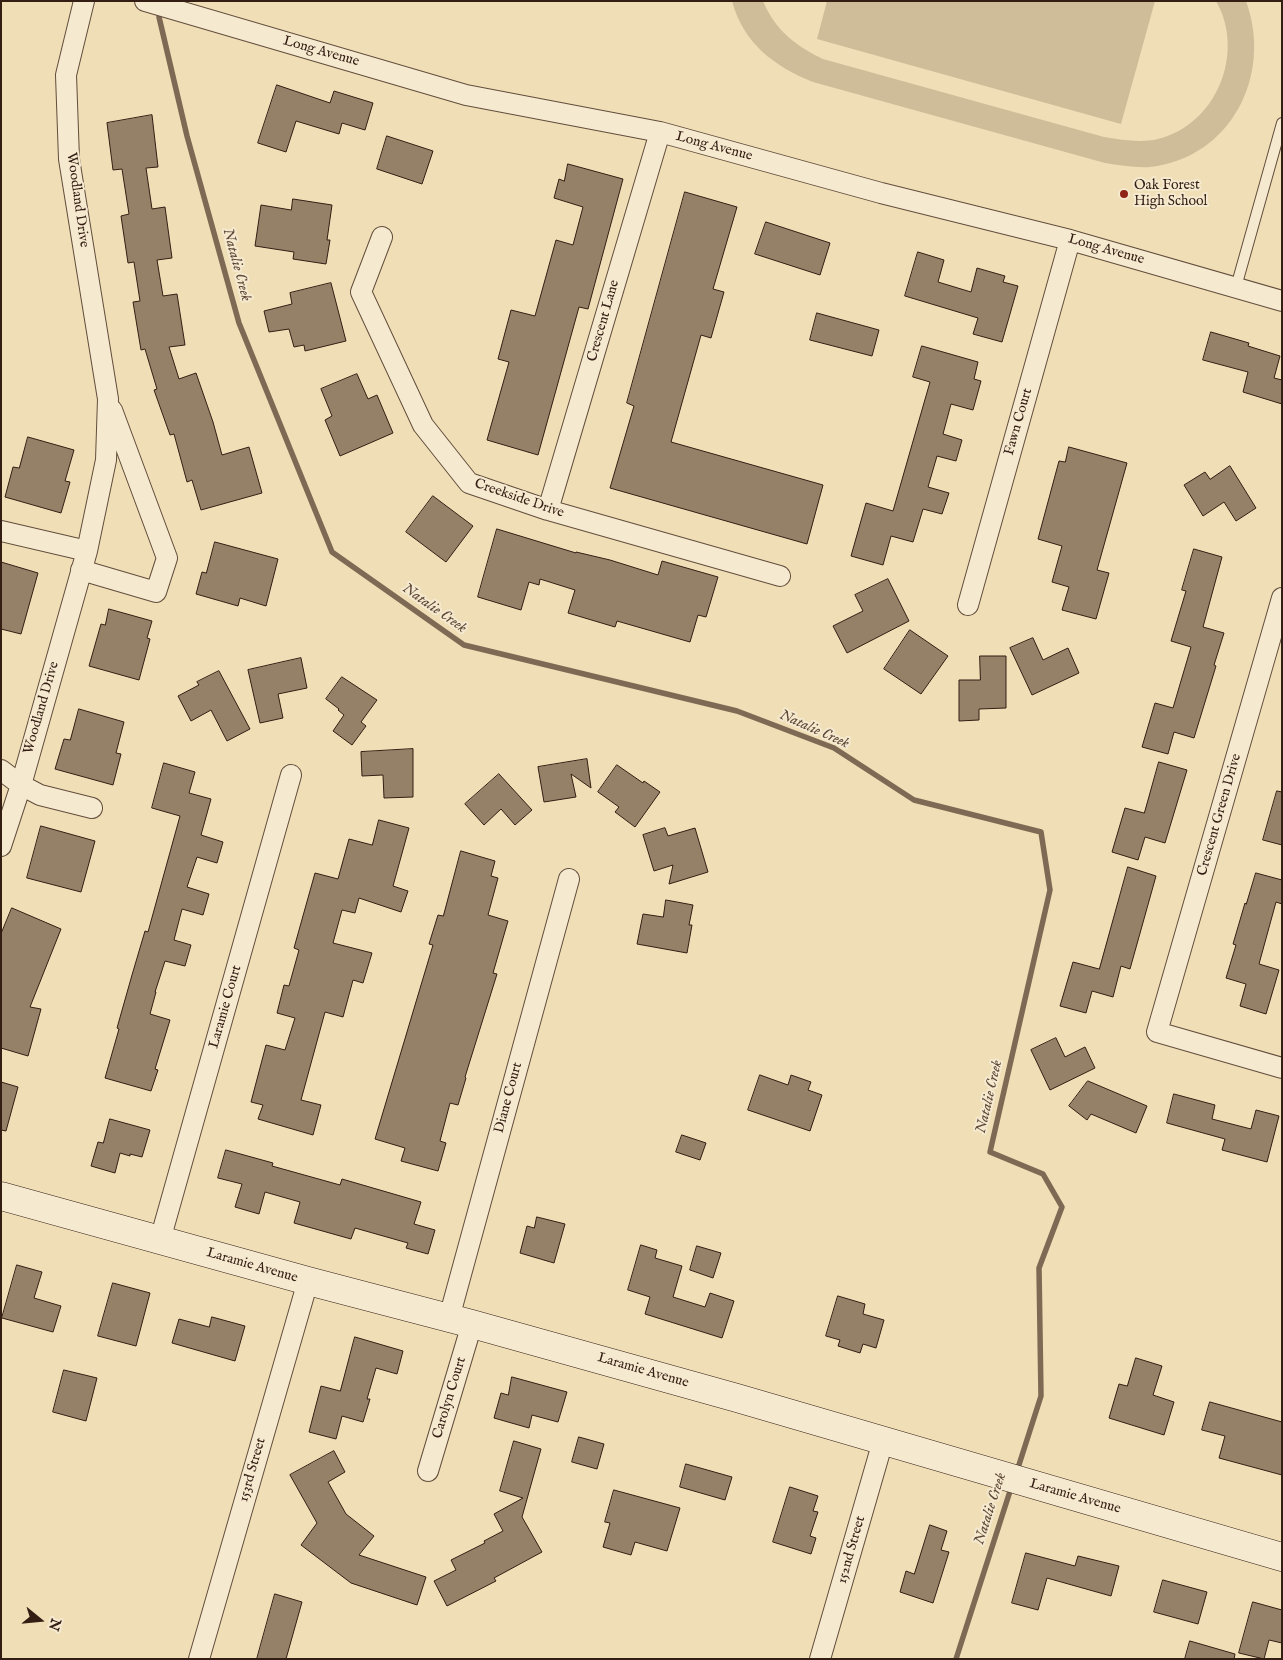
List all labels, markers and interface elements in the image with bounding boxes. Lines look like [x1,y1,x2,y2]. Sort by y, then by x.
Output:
street label: Long Avenue [281,33,361,71]
street label: Long Avenue [674,129,754,165]
street label: Woodland Drive [62,151,92,249]
place label: Oak Forest High School [1134,178,1207,210]
marker: Oak Forest High School [1118,188,1130,200]
water label: Natalie Creek [218,227,254,303]
street label: Long Avenue [1066,231,1146,269]
street label: Crescent Lane [584,278,624,364]
street label: Fawn Court [1001,387,1037,457]
street label: Creekside Drive [472,476,566,522]
water label: Natalie Creek [398,580,470,638]
street label: Woodland Drive [21,660,63,756]
water label: Natalie Creek [776,707,852,753]
street label: Crescent Green Drive [1195,752,1245,878]
street label: Laramie Court [206,963,246,1051]
water label: Natalie Creek [973,1059,1007,1135]
street label: Diane Court [491,1061,527,1135]
street label: Laramie Avenue [205,1245,299,1287]
street label: Laramie Avenue [596,1350,690,1392]
street label: Carolyn Court [430,1355,470,1441]
street label: 153rd Street [236,1436,270,1504]
water label: Natalie Creek [971,1471,1011,1547]
street label: Laramie Avenue [1028,1476,1122,1518]
street label: 152nd Street [834,1514,870,1586]
north arrow [15,1595,65,1645]
text: N [44,1616,65,1633]

